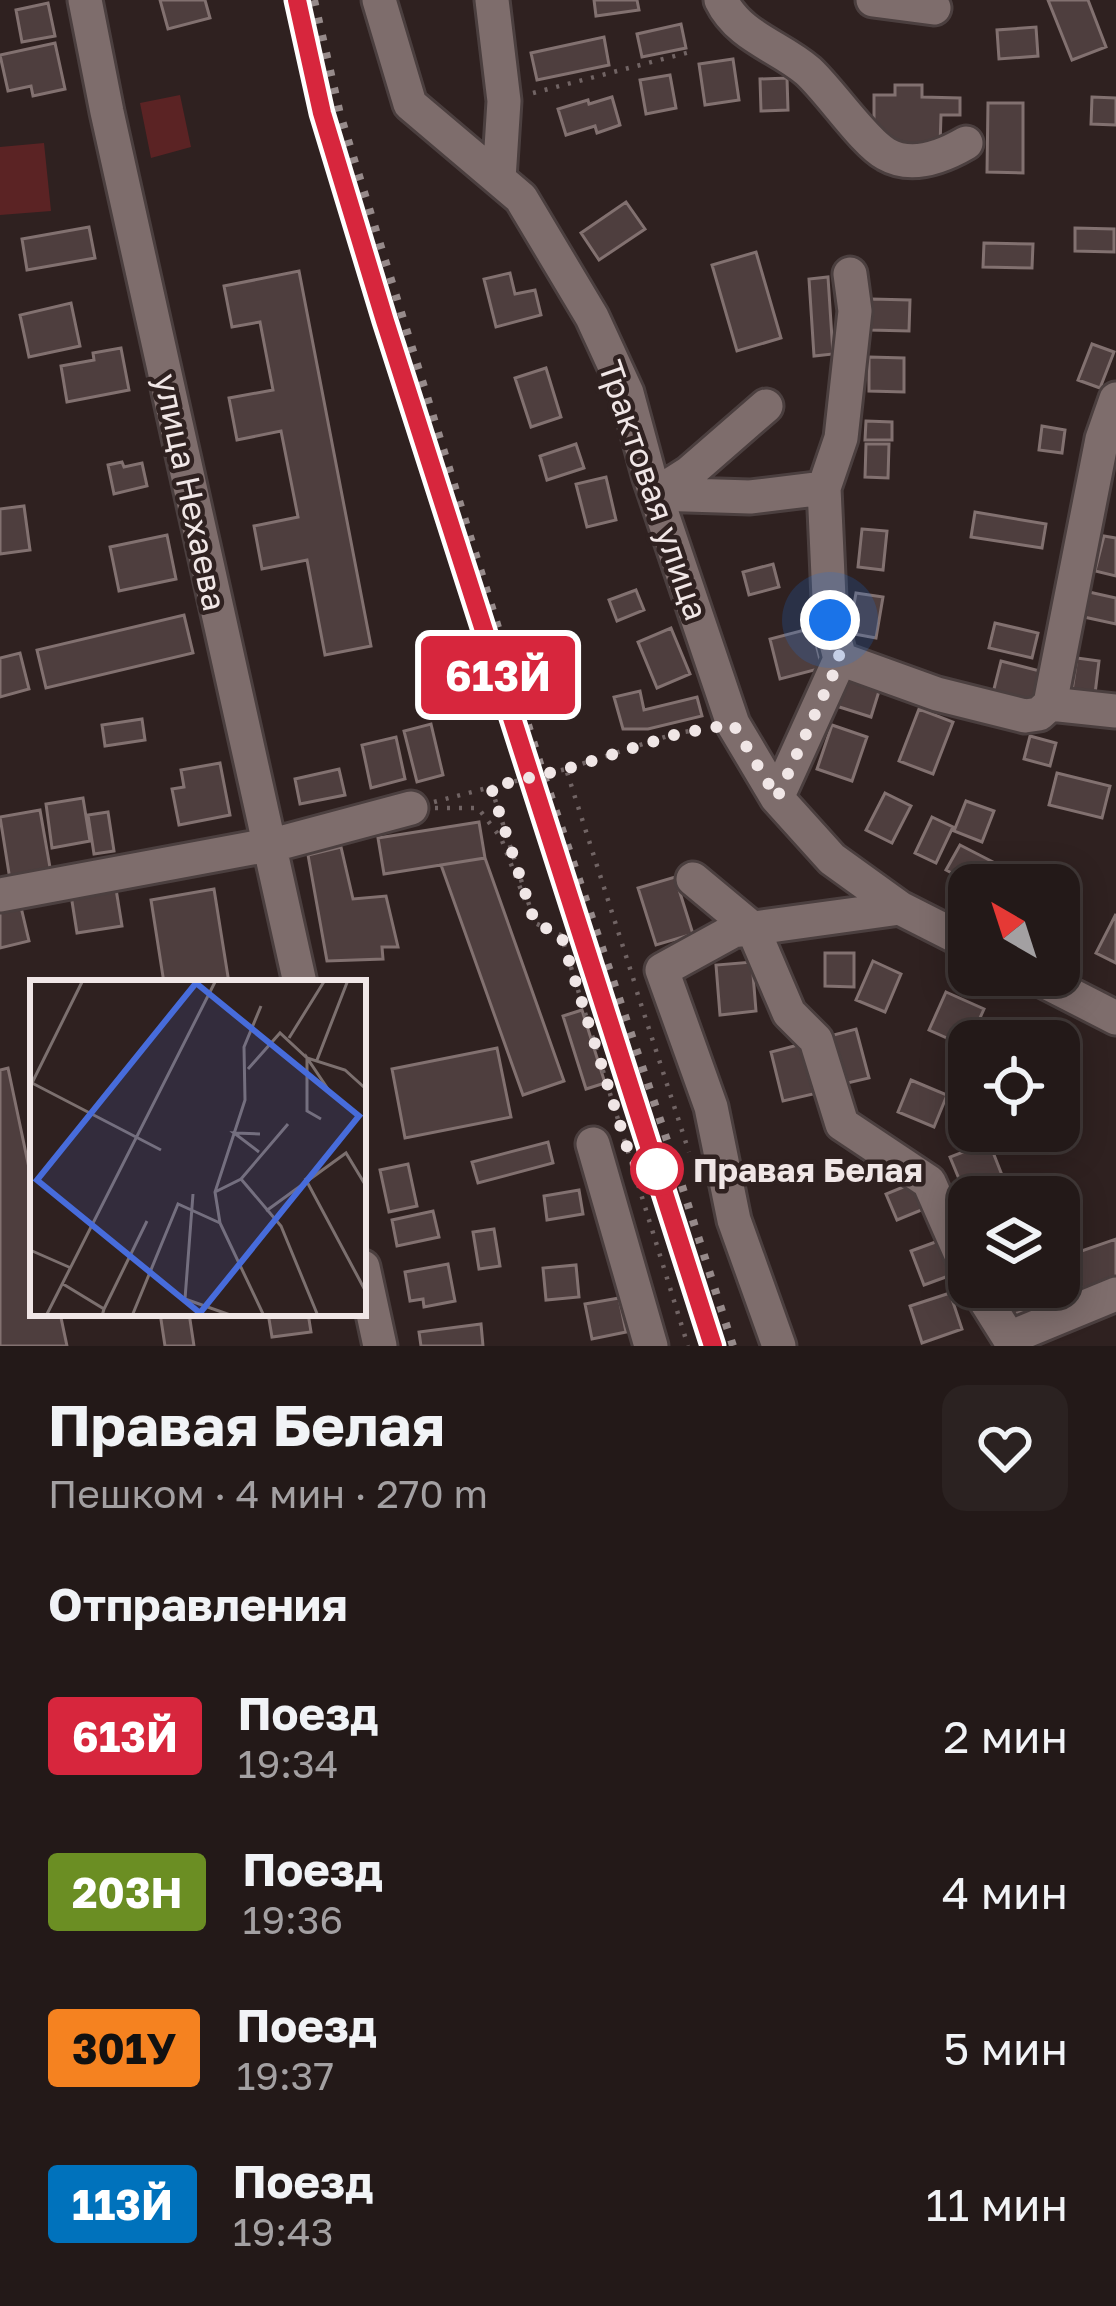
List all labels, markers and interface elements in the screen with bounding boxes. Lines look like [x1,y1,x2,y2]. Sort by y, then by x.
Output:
street label: Трактовая улица [591,355,717,625]
street label: улица Нехаева [147,370,235,614]
your location [800,590,860,650]
line badge: 613Й [414,636,582,714]
text: 613Й [445,650,551,700]
north arrow [948,864,1080,996]
map controls [948,864,1080,1308]
inset map [30,980,366,1316]
button: locate [948,1020,1080,1152]
marker: Правая Белая [632,1144,682,1194]
place label: Правая Белая [693,1150,923,1189]
button: layers [948,1176,1080,1308]
button: heart [942,1385,1068,1511]
text: Правая Белая [48,1390,445,1459]
text: Пешком · 4 мин · 270 m [48,1470,488,1517]
text: Отправления [48,1577,348,1631]
text: Поезд [238,1686,378,1740]
text: 2 мин [943,1709,1068,1763]
text: 613Й [72,1711,178,1761]
text: 19:34 [238,1740,339,1787]
text: Поезд [242,1842,383,1896]
text: 4 мин [942,1865,1068,1919]
text: 203Н [72,1867,182,1917]
text: 19:36 [242,1896,343,1943]
text: Поезд [236,1998,377,2052]
text: 5 мин [943,2021,1068,2075]
text: 301У [72,2023,176,2073]
text: 19:37 [236,2052,334,2099]
text: Поезд [233,2154,373,2208]
text: 11 мин [926,2177,1068,2231]
text: 113Й [72,2179,173,2229]
text: 19:43 [233,2208,334,2255]

